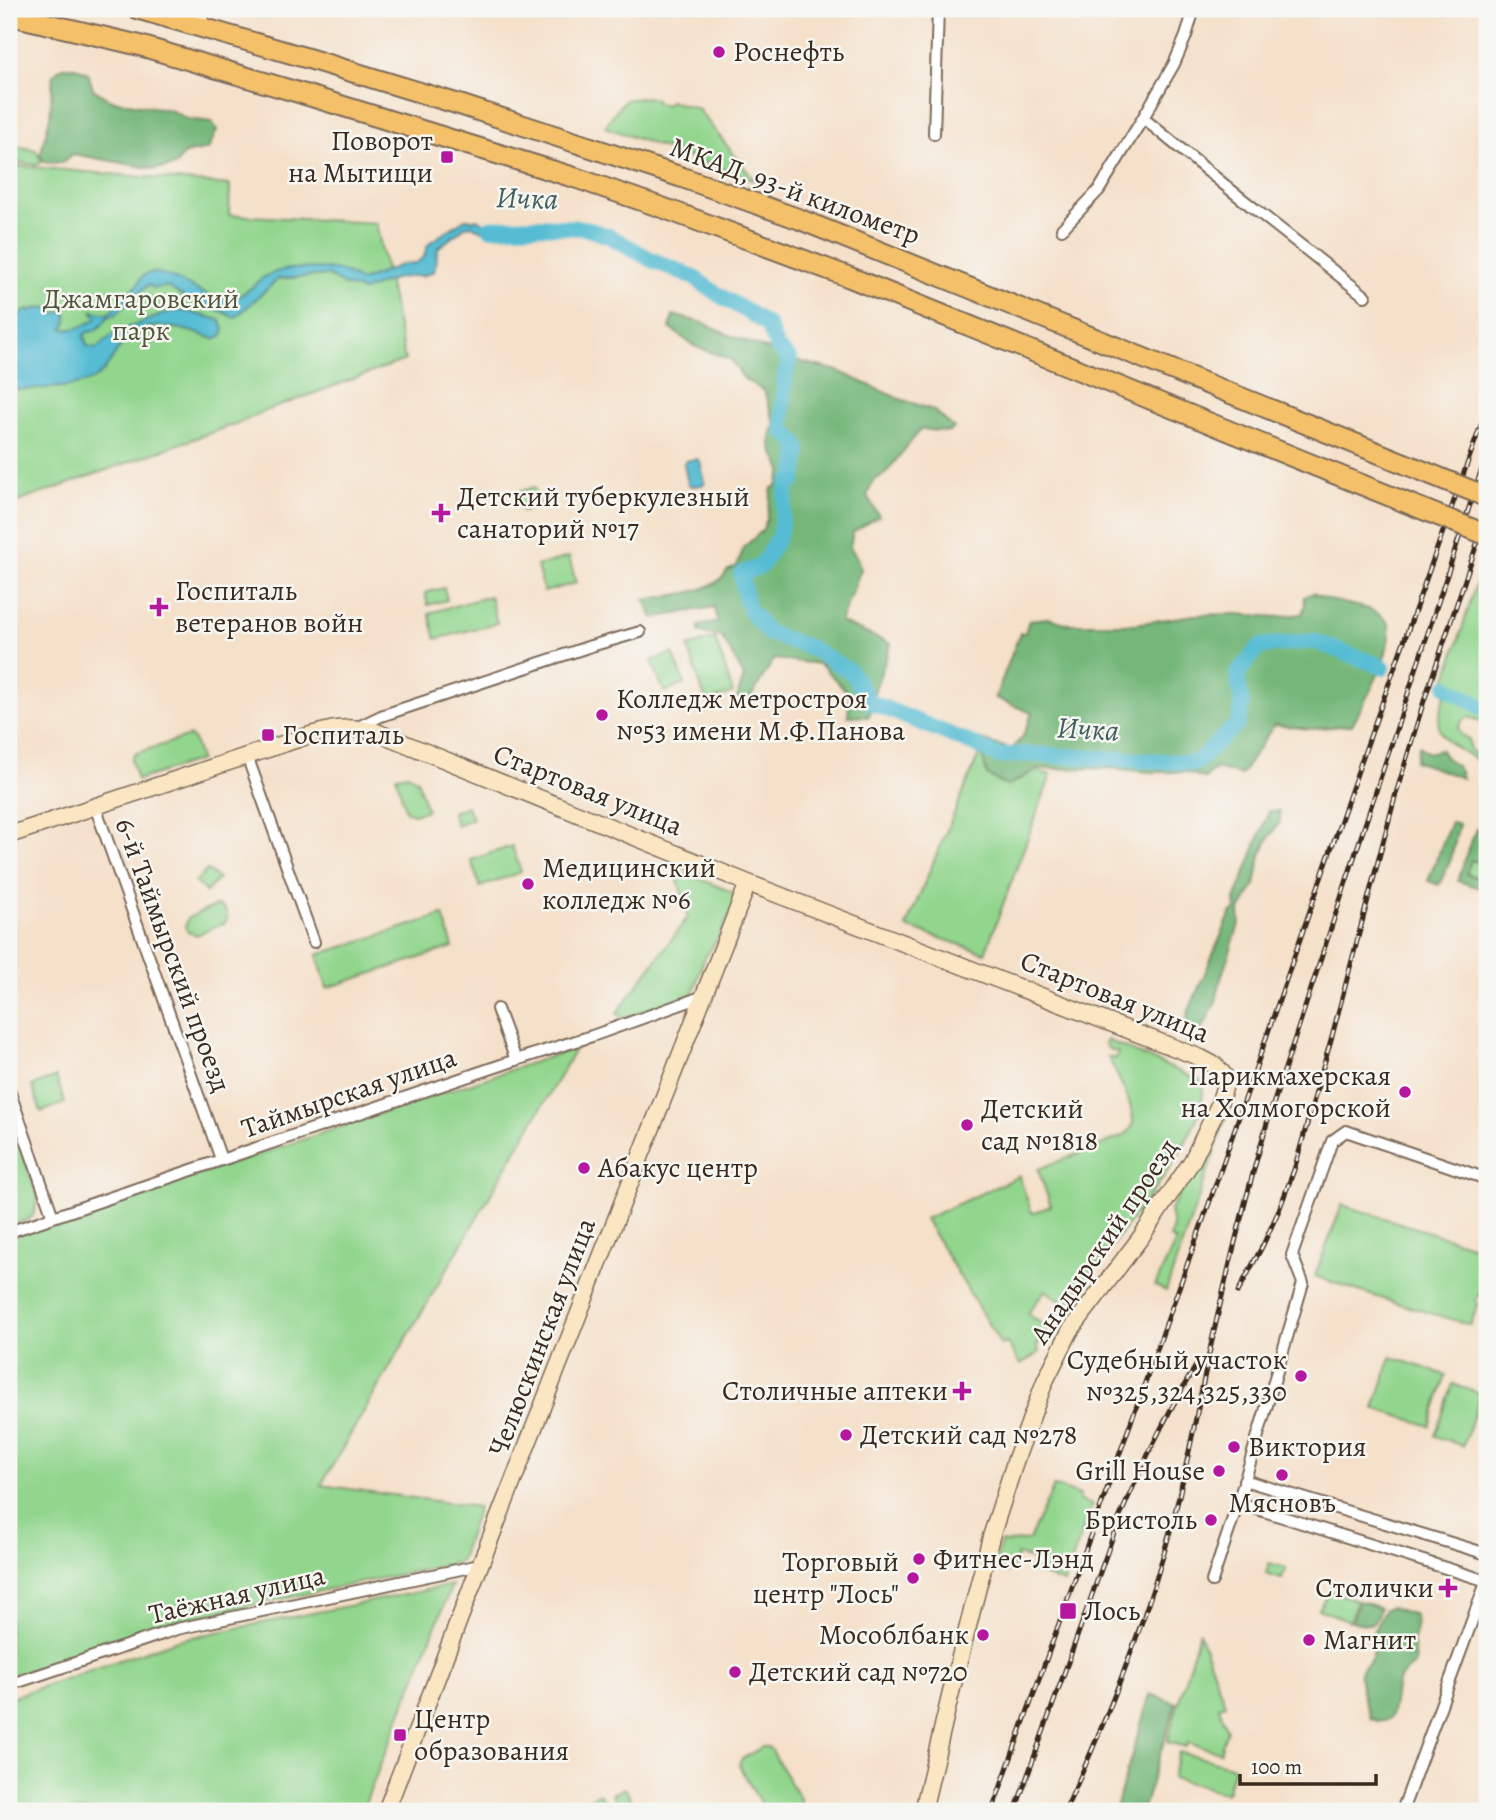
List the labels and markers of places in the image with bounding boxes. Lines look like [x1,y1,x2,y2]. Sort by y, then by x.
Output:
place label: Роснефть [733,33,844,71]
marker: Роснефть [711,44,727,60]
place label: Поворот на Мытищи [288,122,433,192]
marker: Поворот на Мытищи [439,149,455,165]
place label: Детский туберкулезный санаторий №17 [457,478,750,548]
marker: Детский туберкулезный санаторий №17 [431,503,451,523]
place label: Госпиталь ветеранов войн [175,572,363,642]
marker: Госпиталь ветеранов войн [149,597,169,617]
place label: Колледж метростроя №53 имени М.Ф.Панова [616,680,905,750]
marker: Колледж метростроя №53 имени М.Ф.Панова [594,707,610,723]
place label: Госпиталь [282,716,404,754]
marker: Госпиталь [260,727,276,743]
place label: Медицинский колледж №6 [542,849,716,919]
marker: Медицинский колледж №6 [520,876,536,892]
place label: Парикмахерская на Холмогорской [1180,1057,1391,1127]
marker: Парикмахерская на Холмогорской [1397,1084,1413,1100]
place label: Детский сад №1818 [981,1090,1098,1160]
marker: Детский сад №1818 [959,1117,975,1133]
place label: Абакус центр [597,1149,758,1187]
marker: Абакус центр [576,1160,592,1176]
place label: Судебный участок №325,324,325,330 [1067,1341,1287,1411]
marker: Судебный участок №325,324,325,330 [1293,1368,1309,1384]
place label: Столичные аптеки [722,1372,948,1410]
marker: Столичные аптеки [954,1383,970,1399]
place label: Детский сад №278 [860,1416,1077,1454]
marker: Детский сад №278 [838,1427,854,1443]
place label: Виктория [1248,1428,1367,1466]
marker: Виктория [1226,1439,1242,1455]
place label: Grill House [1076,1452,1205,1490]
marker: Grill House [1211,1463,1227,1479]
marker: Мясновъ [1274,1467,1290,1483]
place label: Мясновъ [1229,1484,1336,1522]
place label: Бристоль [1084,1501,1197,1539]
marker: Бристоль [1203,1512,1219,1528]
place label: Фитнес-Лэнд [933,1540,1094,1578]
place label: Торговый центр "Лось" [753,1543,899,1613]
marker: Фитнес-Лэнд [911,1551,927,1567]
place label: Столички [1315,1569,1434,1607]
marker: Торговый центр "Лось" [905,1570,921,1586]
marker: Столички [1440,1580,1456,1596]
place label: Лось [1084,1592,1140,1630]
marker: Лось [1058,1601,1078,1621]
place label: Мособлбанк [819,1616,969,1654]
place label: Магнит [1323,1621,1416,1659]
marker: Мособлбанк [975,1627,991,1643]
marker: Магнит [1301,1632,1317,1648]
place label: Детский сад №720 [749,1653,968,1691]
marker: Детский сад №720 [727,1664,743,1680]
place label: Центр образования [414,1700,569,1770]
marker: Центр образования [392,1727,408,1743]

